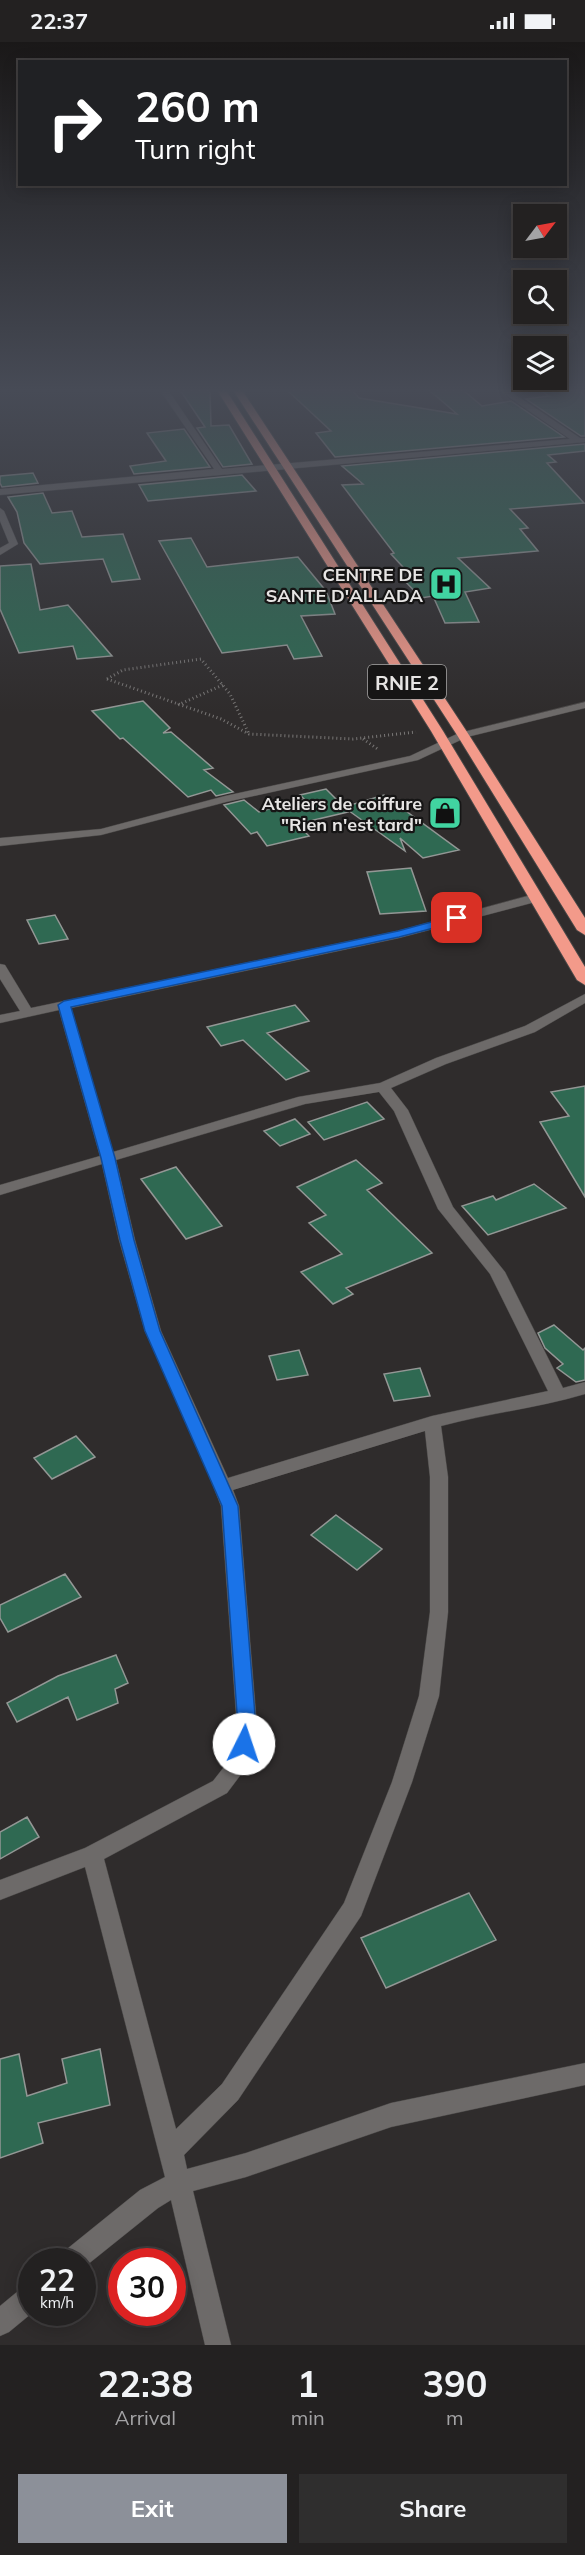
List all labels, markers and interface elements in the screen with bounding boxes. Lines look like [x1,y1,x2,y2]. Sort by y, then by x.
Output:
text: 22:37 [30,7,88,35]
text: 260 m [135,80,260,133]
icon: right [36,84,114,162]
text: Turn right [135,132,255,166]
north arrow [513,204,567,258]
map controls [513,204,567,390]
button: search [513,270,567,324]
button: layers [513,336,567,390]
place label: CENTRE DE SANTE D'ALLADA [266,563,423,607]
hospital icon: CENTRE DE SANTE D'ALLADA [428,566,464,602]
road number: RNIE 2 [368,665,446,699]
place label: Ateliers de coiffure "Rien n'est tard" [261,792,422,836]
shop icon: Ateliers de coiffure "Rien n'est tard" [427,795,463,831]
pin [431,892,482,943]
icon: arrive [440,901,473,934]
position arrow [212,1712,276,1776]
speed limit sign: 30 [108,2248,186,2326]
text: 22 [39,2261,75,2299]
text: km/h [40,2293,74,2312]
text: 22:38 [98,2361,193,2406]
text: 1 [297,2361,319,2406]
text: 390 [422,2361,487,2406]
text: Arrival [115,2405,176,2430]
text: min [291,2405,325,2430]
text: m [446,2405,464,2430]
button: Exit [18,2474,287,2543]
button: Share [299,2474,567,2543]

